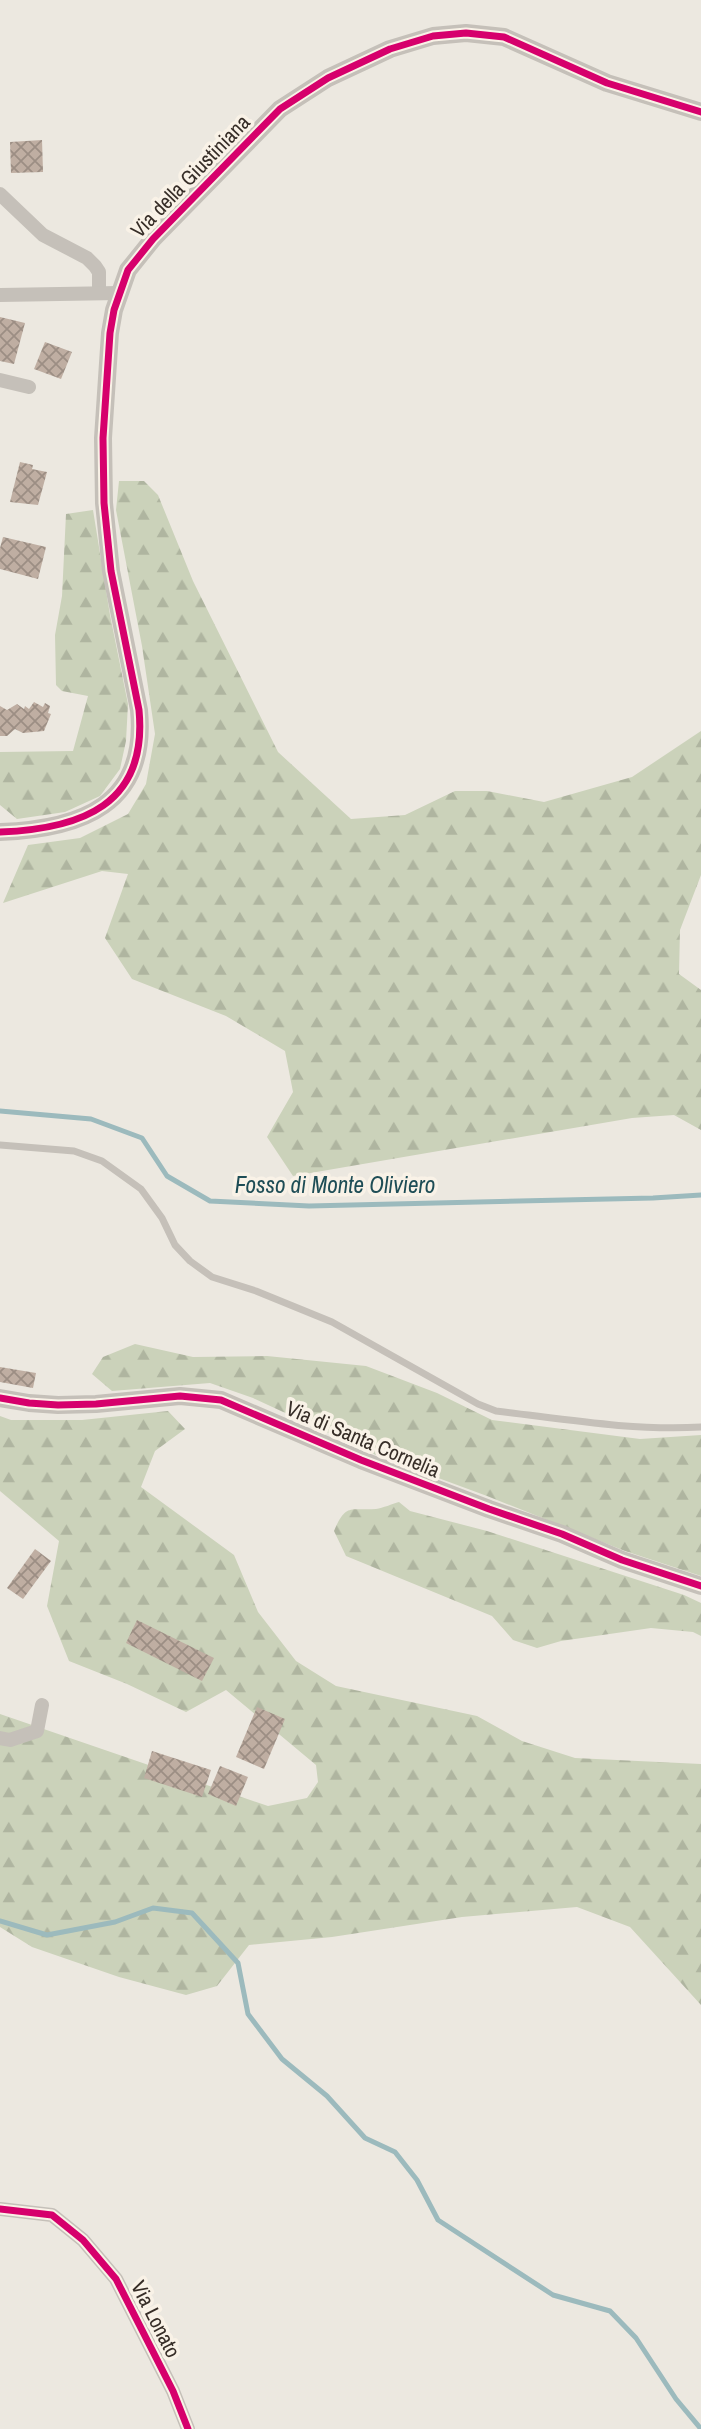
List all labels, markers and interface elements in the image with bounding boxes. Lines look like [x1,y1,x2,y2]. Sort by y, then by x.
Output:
street label: Via della Giustiniana [124,108,256,244]
water label: Fosso di Monte Oliviero [235,1169,435,1200]
street label: Via di Santa Cornelia [282,1394,445,1485]
street label: Via Lonato [124,2275,188,2363]

